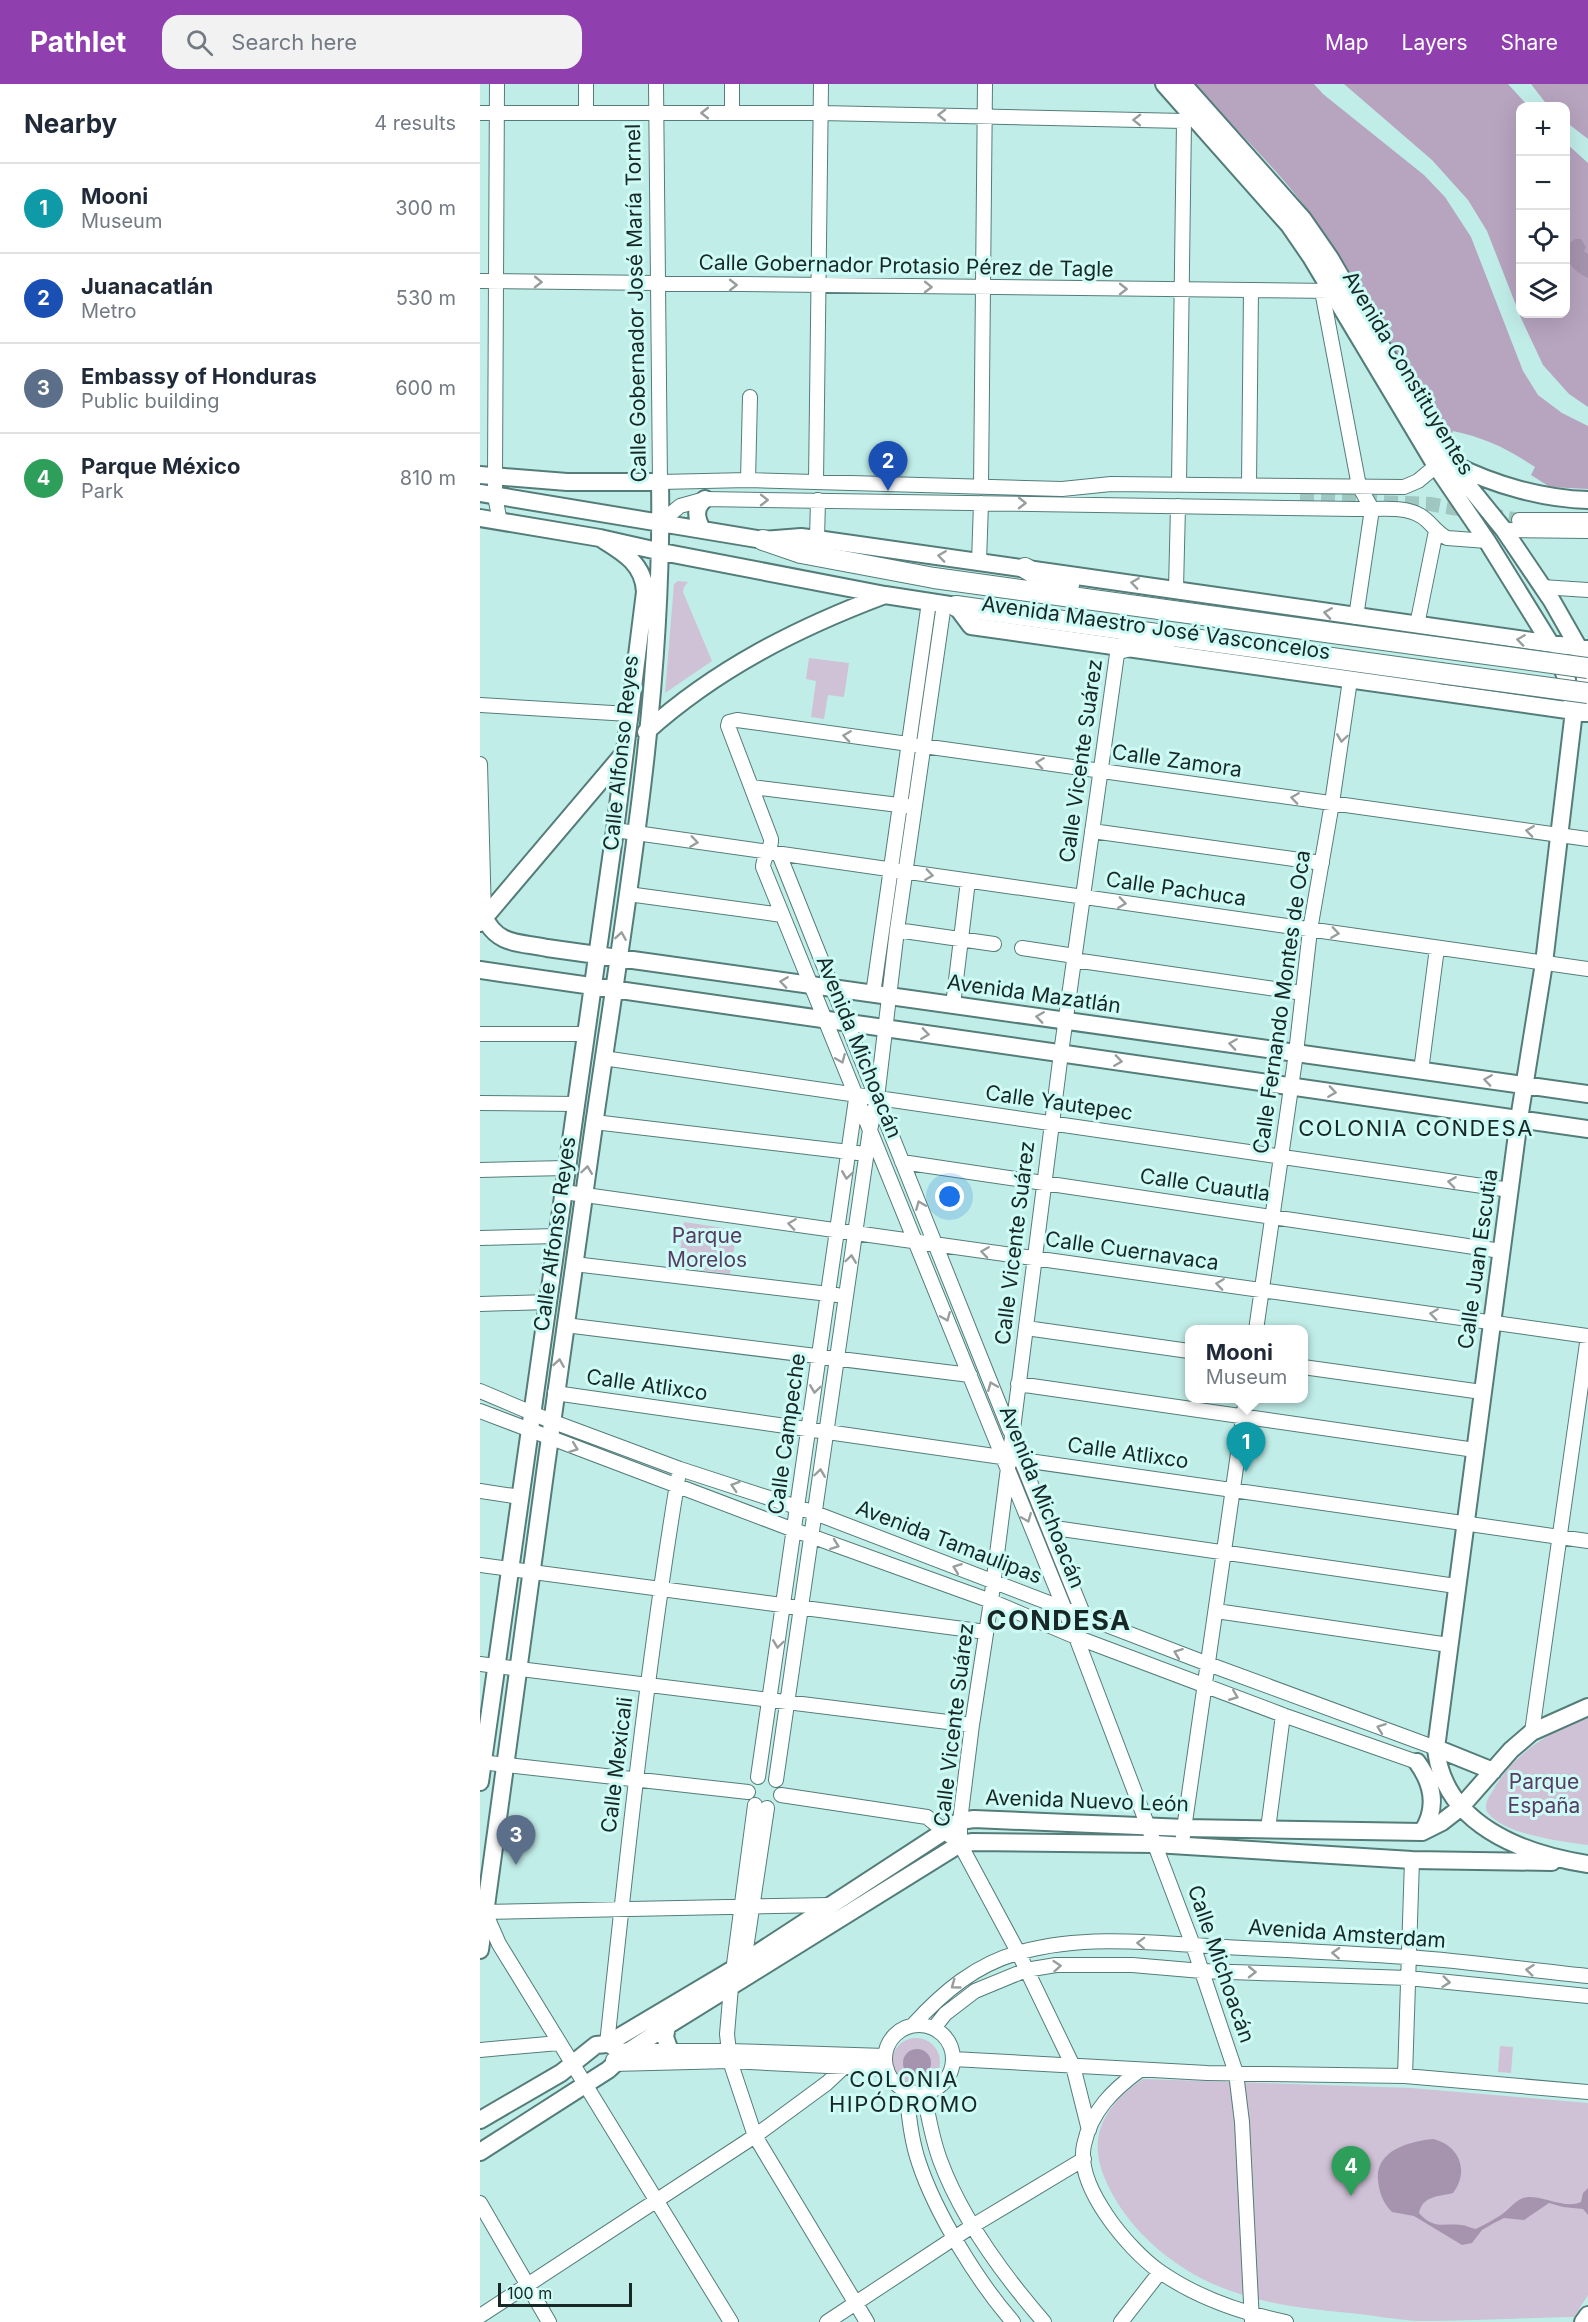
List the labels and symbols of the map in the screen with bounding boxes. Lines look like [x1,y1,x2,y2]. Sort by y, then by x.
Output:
one-way arrow [700,107,709,119]
one-way arrow [937,109,946,122]
one-way arrow [1132,114,1141,126]
street label: Calle Gobernador José María Tornel [620,124,651,482]
street label: Calle Gobernador Protasio Pérez de Tagle [698,249,1114,282]
street label: Avenida Constituyentes [1338,266,1479,479]
one-way arrow [534,276,543,288]
one-way arrow [729,279,738,291]
one-way arrow [924,281,933,293]
one-way arrow [1119,283,1128,295]
pin: 2 [868,442,908,491]
one-way arrow [759,494,768,506]
one-way arrow [1017,497,1026,509]
one-way arrow [937,551,946,563]
one-way arrow [1130,577,1139,590]
street label: Avenida Maestro José Vasconcelos [980,591,1332,664]
one-way arrow [1323,607,1332,619]
one-way arrow [1516,634,1525,646]
street label: Calle Alfonso Reyes [598,654,643,852]
street label: Calle Vicente Suárez [1054,658,1107,864]
one-way arrow [842,730,851,742]
one-way arrow [1336,733,1348,742]
street label: Calle Zamora [1110,739,1244,782]
one-way arrow [1035,757,1044,769]
one-way arrow [1291,793,1300,805]
one-way arrow [1525,825,1535,837]
one-way arrow [689,835,699,847]
street label: Calle Fernando Montes de Oca [1248,848,1315,1155]
street label: Calle Pachuca [1104,866,1248,911]
one-way arrow [924,869,933,881]
one-way arrow [1117,896,1126,908]
one-way arrow [1331,927,1340,939]
one-way arrow [615,931,627,940]
street label: Avenida Michoacán [811,952,907,1142]
street label: Avenida Mazatlán [946,969,1122,1018]
one-way arrow [780,976,789,988]
one-way arrow [1035,1012,1044,1024]
one-way arrow [920,1027,929,1039]
one-way arrow [1228,1039,1238,1051]
one-way arrow [834,1053,846,1064]
one-way arrow [1113,1055,1122,1067]
one-way arrow [1484,1074,1493,1086]
street label: Calle Yautepec [984,1080,1134,1125]
one-way arrow [1327,1086,1336,1098]
district label: COLONIA CONDESA [1298,1115,1534,1141]
street label: Calle Alfonso Reyes [528,1135,581,1333]
street label: Calle Vicente Suárez [990,1140,1039,1346]
street label: Calle Cuautla [1138,1163,1272,1206]
one-way arrow [581,1166,593,1175]
street label: Calle Juan Escutia [1452,1167,1503,1351]
one-way arrow [841,1171,853,1180]
one-way arrow [1447,1176,1456,1188]
your location [935,1182,964,1211]
one-way arrow [915,1201,927,1212]
one-way arrow [788,1219,797,1231]
park label: Parque Morelos [667,1223,747,1272]
street label: Calle Cuernavaca [1044,1226,1220,1275]
one-way arrow [981,1246,990,1258]
one-way arrow [845,1255,857,1264]
one-way arrow [1215,1279,1225,1291]
one-way arrow [1429,1309,1439,1321]
one-way arrow [939,1311,951,1322]
street label: Calle Campeche [763,1352,810,1516]
one-way arrow [553,1358,565,1368]
street label: Calle Atlixco [585,1364,709,1405]
one-way arrow [987,1382,999,1393]
one-way arrow [810,1384,822,1394]
street label: Avenida Michoacán [994,1402,1090,1592]
pin: 1 [1226,1422,1266,1472]
street label: Calle Atlixco [1066,1432,1190,1473]
one-way arrow [567,1441,578,1453]
one-way arrow [814,1469,826,1478]
one-way arrow [730,1481,741,1494]
street label: Avenida Tamaulipas [853,1495,1046,1589]
one-way arrow [1020,1511,1032,1522]
one-way arrow [829,1538,840,1551]
one-way arrow [952,1563,963,1575]
district label: CONDESA [986,1604,1132,1637]
street label: Calle Vicente Suárez [929,1622,978,1828]
one-way arrow [772,1640,784,1649]
one-way arrow [1174,1647,1184,1660]
one-way arrow [1228,1688,1238,1701]
street label: Calle Mexicali [596,1695,637,1834]
one-way arrow [1376,1722,1387,1735]
park label: Parque España [1508,1769,1580,1818]
street label: Avenida Nuevo León [985,1784,1189,1817]
pin: 3 [496,1816,536,1865]
street label: Calle Michoacán [1183,1882,1260,2046]
street label: Avenida Amsterdam [1247,1914,1447,1953]
one-way arrow [1136,1937,1145,1950]
one-way arrow [1331,1947,1340,1960]
one-way arrow [1053,1960,1062,1973]
one-way arrow [1525,1964,1534,1977]
one-way arrow [1247,1965,1256,1978]
one-way arrow [1442,1975,1451,1987]
one-way arrow [950,1978,961,1989]
district label: COLONIA HIPÓDROMO [829,2066,979,2117]
pin: 4 [1332,2146,1370,2196]
scale bar [498,2280,632,2308]

